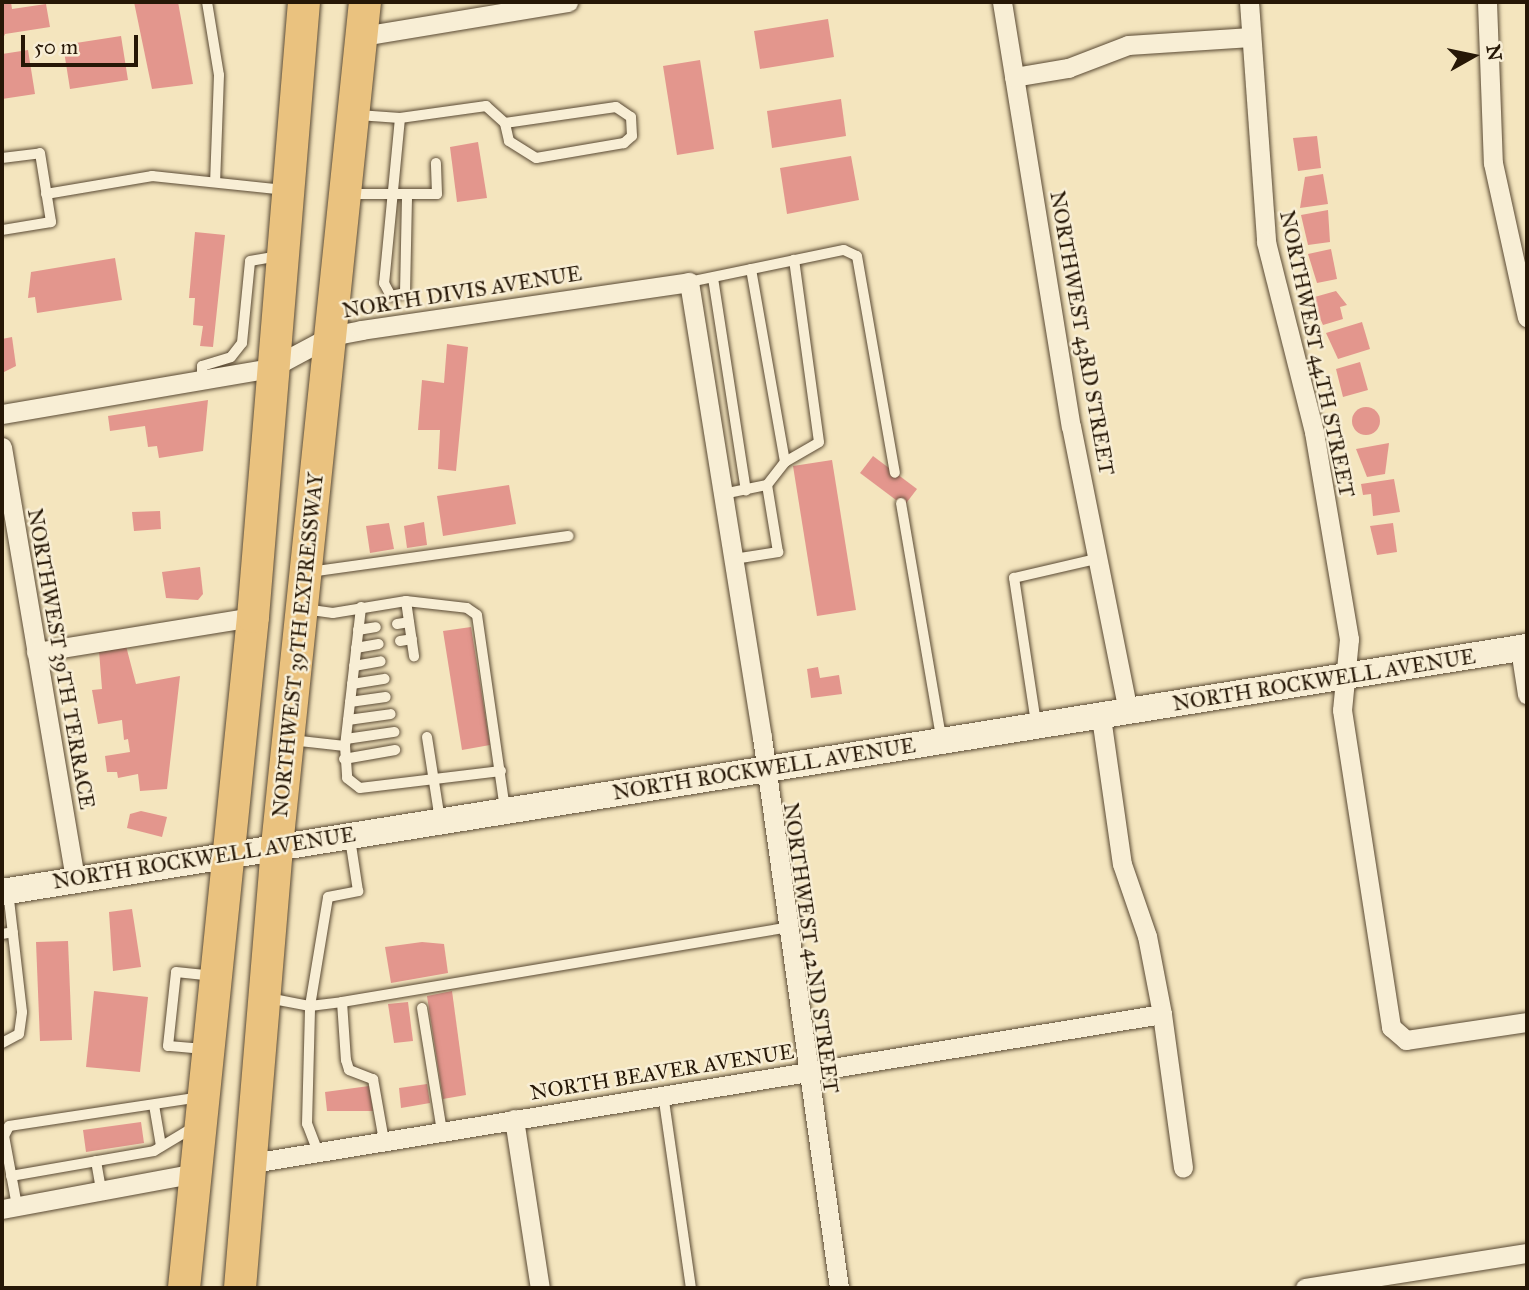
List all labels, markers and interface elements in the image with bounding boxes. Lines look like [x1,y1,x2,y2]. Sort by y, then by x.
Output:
scale bar [24,21,142,65]
north arrow [1438,21,1508,91]
text: 50 m [34,34,78,60]
text: N [1482,43,1507,62]
street label: NORTHWEST 43RD STREET [1045,189,1119,477]
street label: NORTHWEST 44TH STREET [1274,208,1360,500]
street label: NORTH DIVIS AVENUE [340,261,584,323]
street label: NORTHWEST 39TH EXPRESSWAY [267,471,329,819]
street label: NORTHWEST 39TH TERRACE [22,507,100,811]
street label: NORTH ROCKWELL AVENUE [1171,644,1477,716]
street label: NORTH ROCKWELL AVENUE [611,733,917,805]
street label: NORTHWEST 42ND STREET [778,801,844,1095]
street label: NORTH ROCKWELL AVENUE [51,822,357,894]
street label: NORTH BEAVER AVENUE [528,1039,796,1105]

